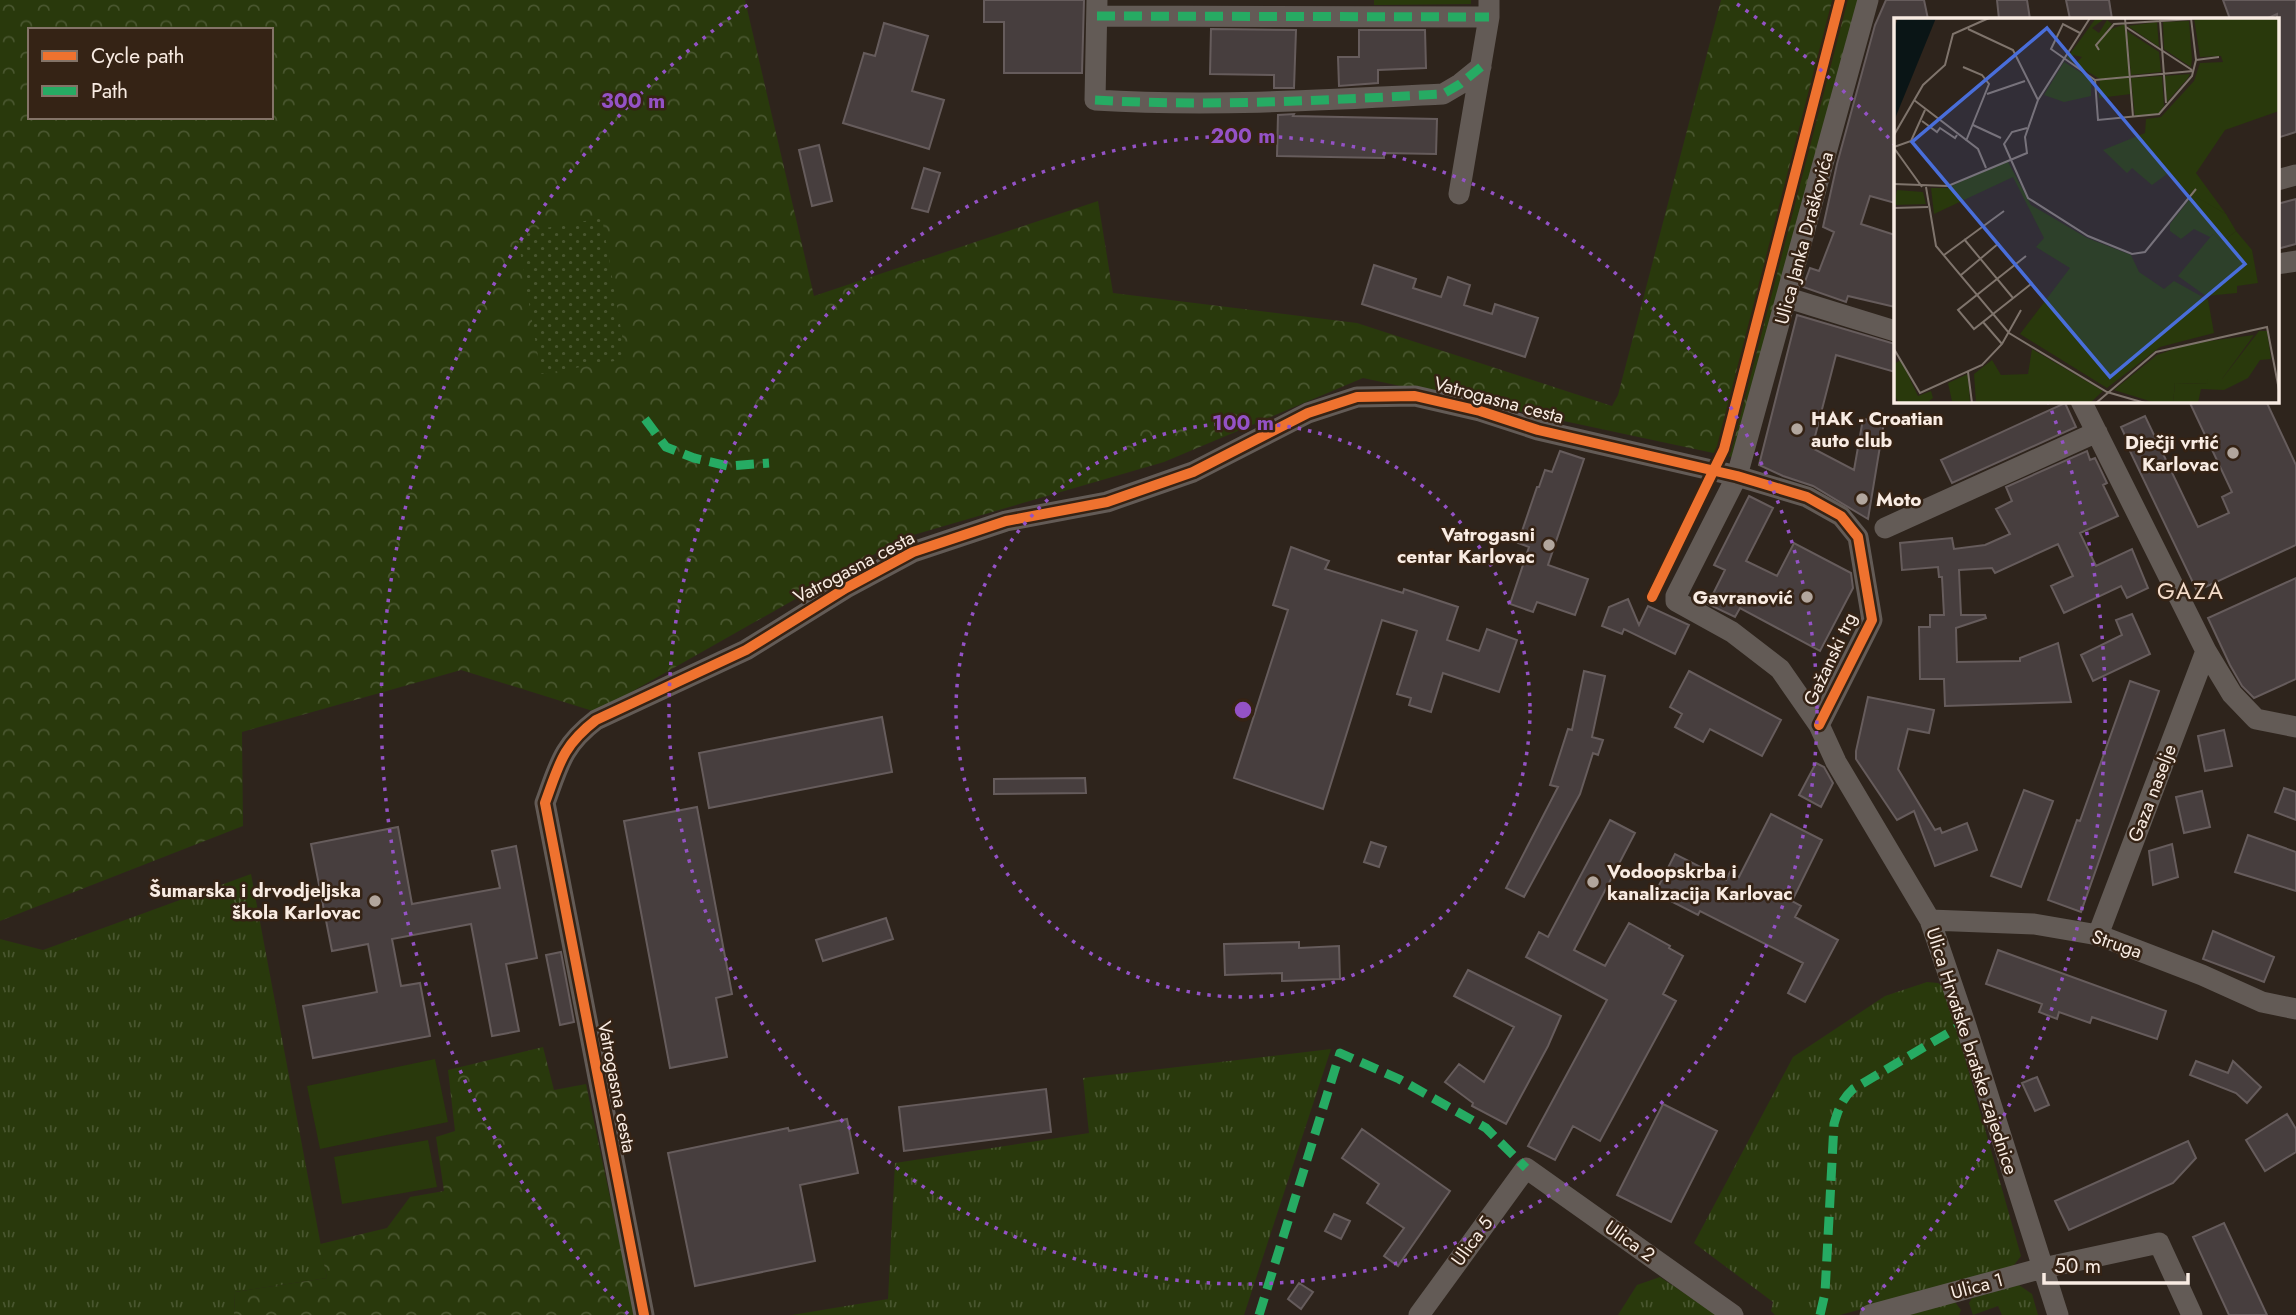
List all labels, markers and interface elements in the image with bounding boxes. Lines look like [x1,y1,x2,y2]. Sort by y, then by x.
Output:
inset map [1894,18,2278,402]
legend [28,28,273,119]
text: Cycle path [91,41,184,71]
text: Path [91,76,128,106]
text: 300 m [601,86,665,116]
text: 200 m [1210,121,1276,151]
street label: Ulica Janka Draškovića [1768,149,1840,327]
street label: Vatrogasna cesta [1431,370,1567,430]
place label: HAK - Croatian auto club [1811,405,1944,454]
text: 100 m [1212,408,1274,438]
marker: HAK - Croatian auto club [1789,421,1805,437]
place label: Dječji vrtić Karlovac [2125,429,2219,478]
marker: Dječji vrtić Karlovac [2225,445,2241,461]
place label: Moto [1876,486,1921,513]
marker: Moto [1854,491,1870,507]
place label: Vatrogasni centar Karlovac [1397,521,1535,570]
street label: Vatrogasna cesta [789,524,919,610]
marker: Vatrogasni centar Karlovac [1541,537,1557,553]
district label: GAZA [2157,574,2225,608]
place label: Gavranović [1693,584,1793,611]
marker: Gavranović [1799,589,1815,605]
street label: Gažanski trg [1797,608,1863,710]
centre of rings [1231,698,1255,722]
street label: Gaza naselje [2121,740,2183,846]
place label: Vodoopskrba i kanalizacija Karlovac [1606,858,1793,907]
marker: Vodoopskrba i kanalizacija Karlovac [1585,874,1601,890]
place label: Šumarska i drvodjeljska škola Karlovac [149,877,361,926]
marker: Šumarska i drvodjeljska škola Karlovac [367,893,383,909]
street label: Struga [2088,923,2146,965]
street label: Ulica Hrvatske bratske zajednice [1919,924,2025,1178]
street label: Vatrogasna cesta [591,1019,643,1155]
street label: Ulica 5 [1445,1210,1499,1272]
street label: Ulica 2 [1599,1214,1661,1268]
scale bar [2044,1242,2188,1286]
text: 50 m [2054,1251,2101,1281]
street label: Ulica 1 [1948,1266,2006,1306]

